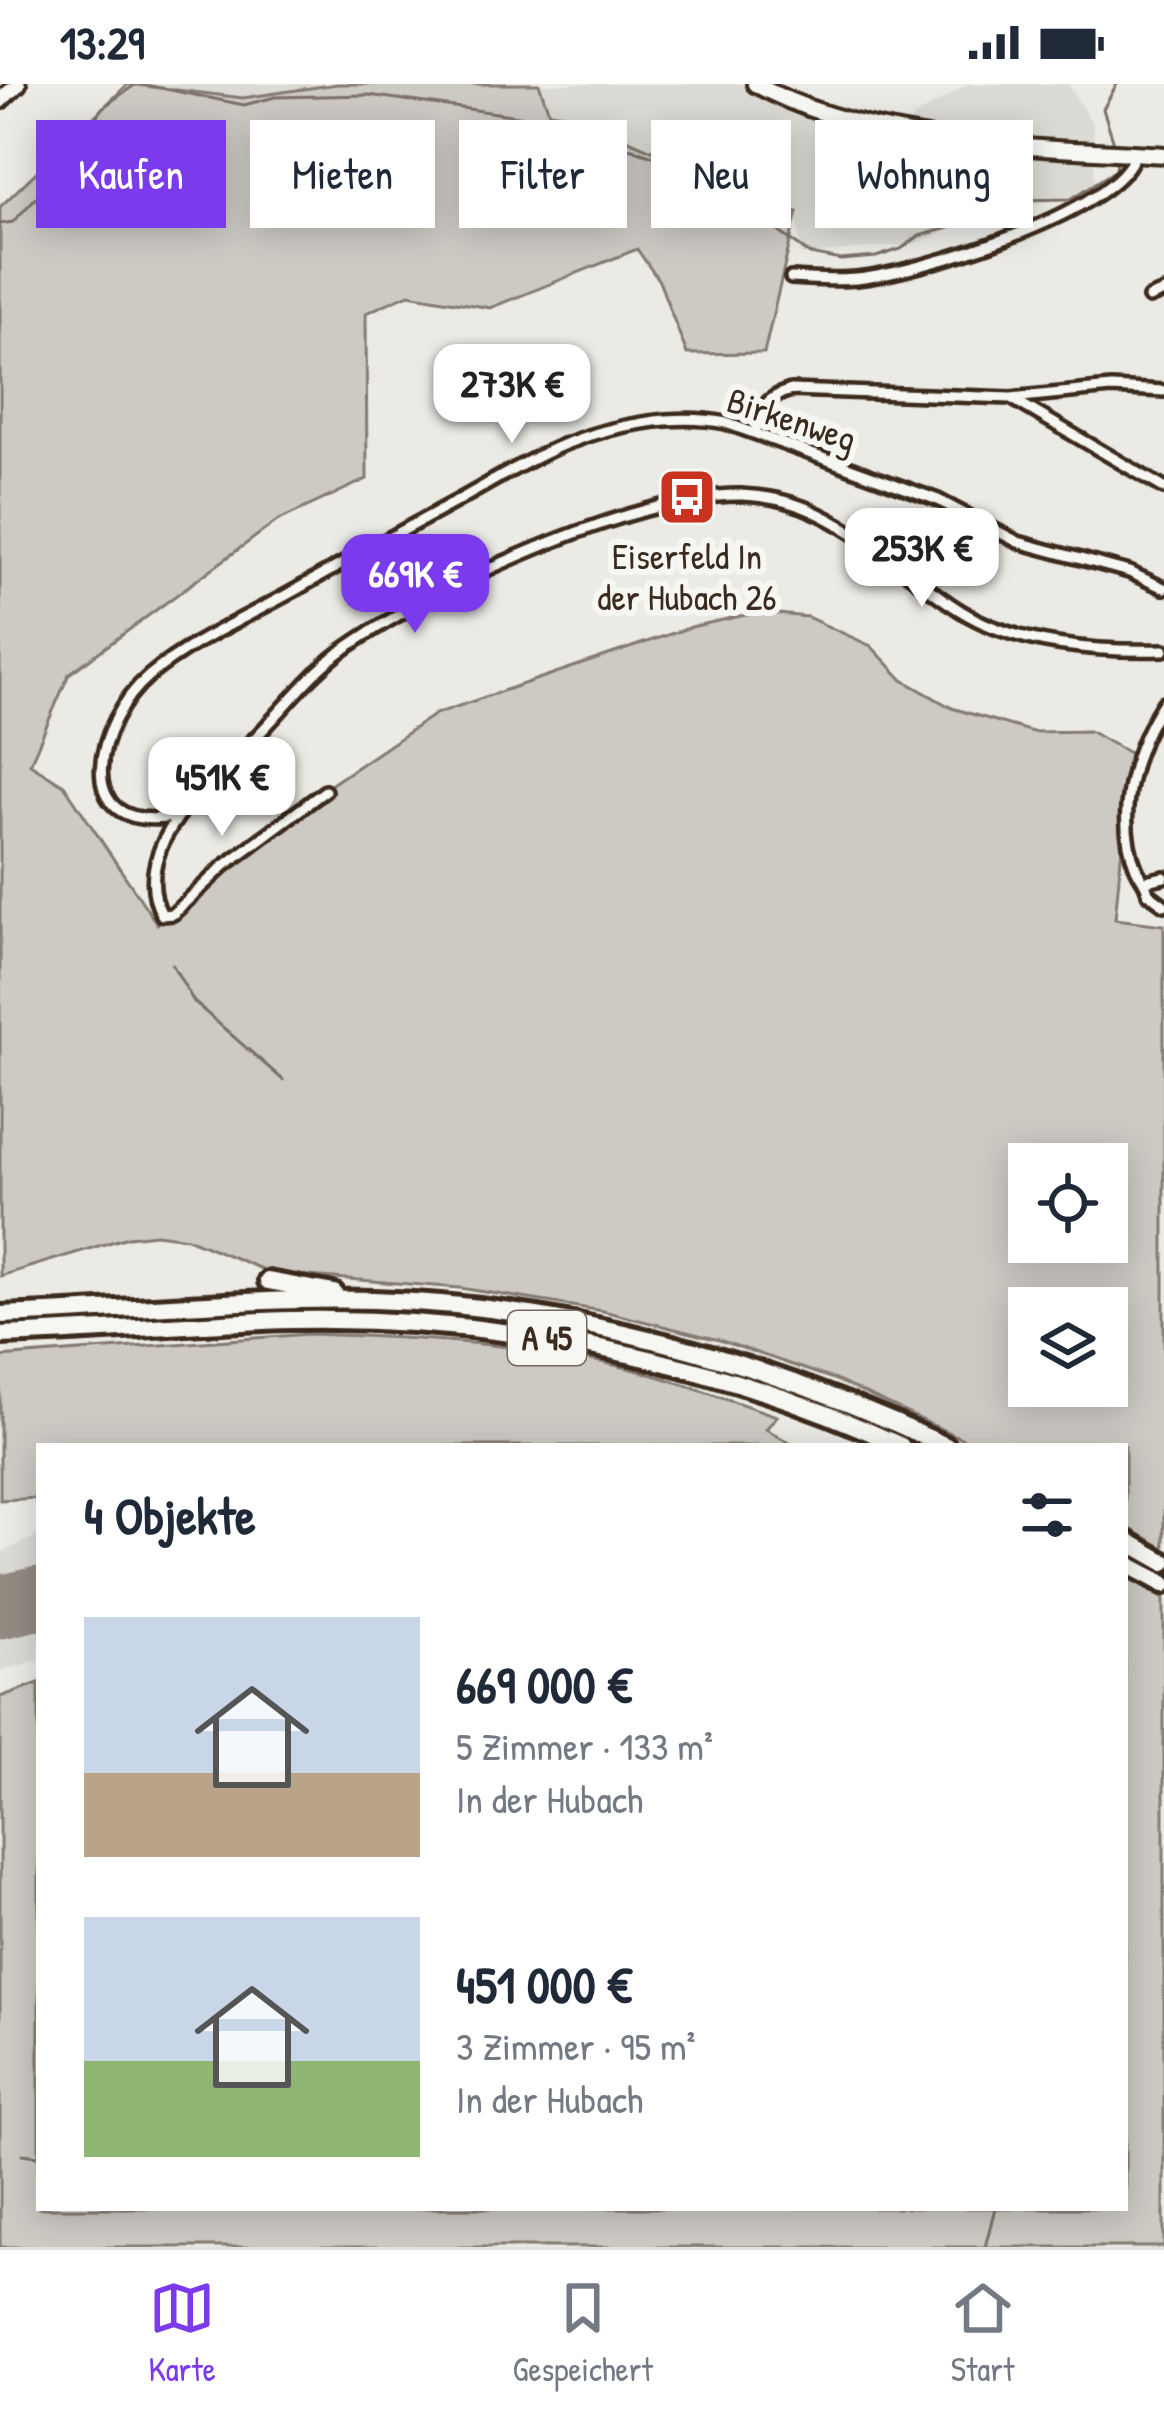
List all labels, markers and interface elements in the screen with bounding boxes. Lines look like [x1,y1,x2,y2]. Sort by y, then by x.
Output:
text: 13:29 [60,12,145,73]
chip: Kaufen [36,120,226,228]
chip: Mieten [250,120,435,228]
chip: Filter [459,120,627,228]
chip: Neu [651,120,791,228]
chip: Wohnung [815,120,1033,228]
pin: 273K € [414,344,610,446]
text: 273K € [460,356,564,409]
street label: Birkenweg [721,375,863,462]
bus stop icon: Eiserfeld In der Hubach 26 [656,466,718,528]
pin: 253K € [824,508,1020,610]
text: 253K € [872,520,972,573]
place label: Eiserfeld In der Hubach 26 [597,531,777,621]
pin: 669K € [317,534,513,636]
text: 669K € [368,546,462,599]
pin: 451K € [124,737,320,839]
text: 451K € [175,749,269,802]
map controls [1008,1143,1128,1407]
button: locate [1008,1143,1128,1263]
button: layers [1008,1287,1128,1407]
road number: A 45 [508,1311,586,1365]
text: 4 Objekte [84,1481,256,1550]
icon: filters [1014,1482,1080,1548]
text: 669 000 € [456,1650,632,1719]
icon: home [180,1665,324,1809]
text: 5 Zimmer · 133 m² [456,1719,713,1772]
text: In der Hubach [456,1772,643,1825]
text: 451 000 € [456,1950,632,2019]
icon: home [180,1965,324,2109]
text: 3 Zimmer · 95 m² [456,2019,696,2072]
text: In der Hubach [456,2072,643,2125]
tab: Karte [148,2275,216,2391]
tab: Gespeichert [513,2275,653,2391]
tab: Start [950,2275,1016,2391]

